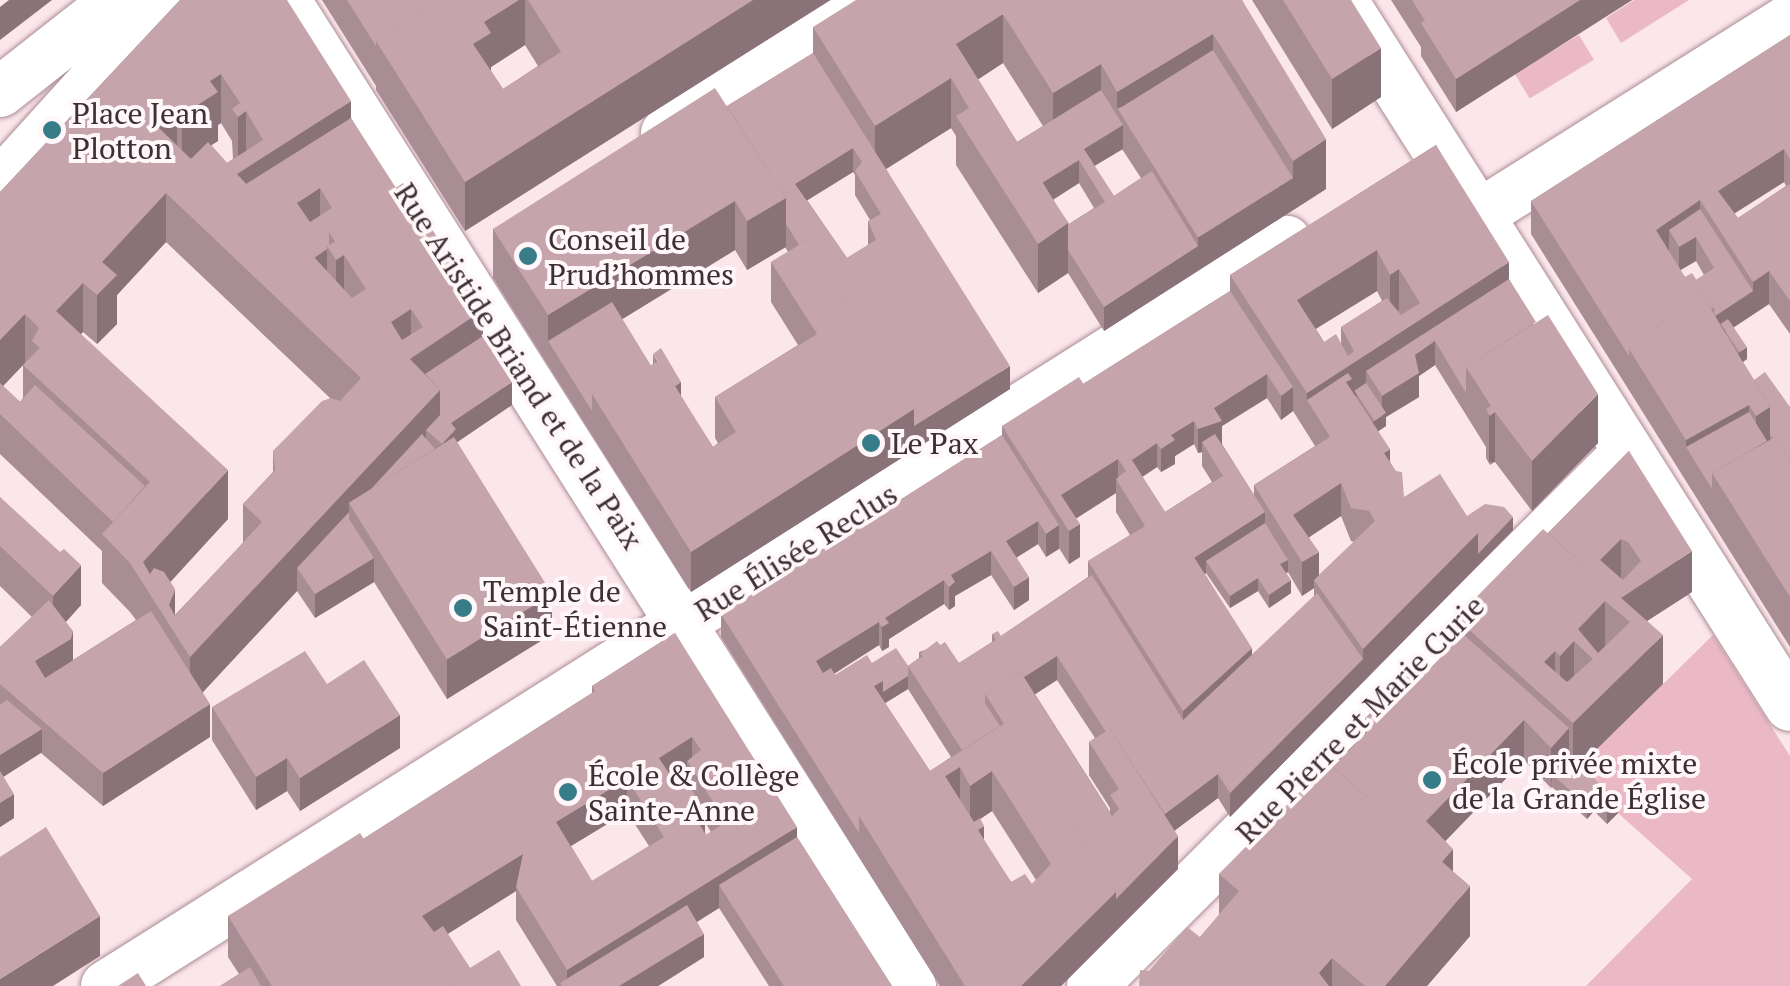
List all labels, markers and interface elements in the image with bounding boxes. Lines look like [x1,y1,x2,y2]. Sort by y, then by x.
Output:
place label: Place Jean Plotton [72,95,208,166]
marker: Place Jean Plotton [41,119,63,141]
street label: Rue Aristide Briand et de la Paix [387,176,651,556]
place label: Conseil de Prud’hommes [548,221,734,292]
marker: Conseil de Prud’hommes [517,245,539,267]
place label: Le Pax [891,425,978,461]
marker: Le Pax [860,432,882,454]
street label: Rue Élisée Reclus [688,475,904,629]
place label: Temple de Saint-Étienne [483,573,667,644]
street label: Rue Pierre et Marie Curie [1229,588,1491,850]
marker: Temple de Saint-Étienne [452,597,474,619]
place label: École privée mixte de la Grande Église [1452,745,1706,816]
place label: École & Collège Sainte-Anne [588,757,799,828]
marker: École privée mixte de la Grande Église [1421,769,1443,791]
marker: École & Collège Sainte-Anne [557,781,579,803]

